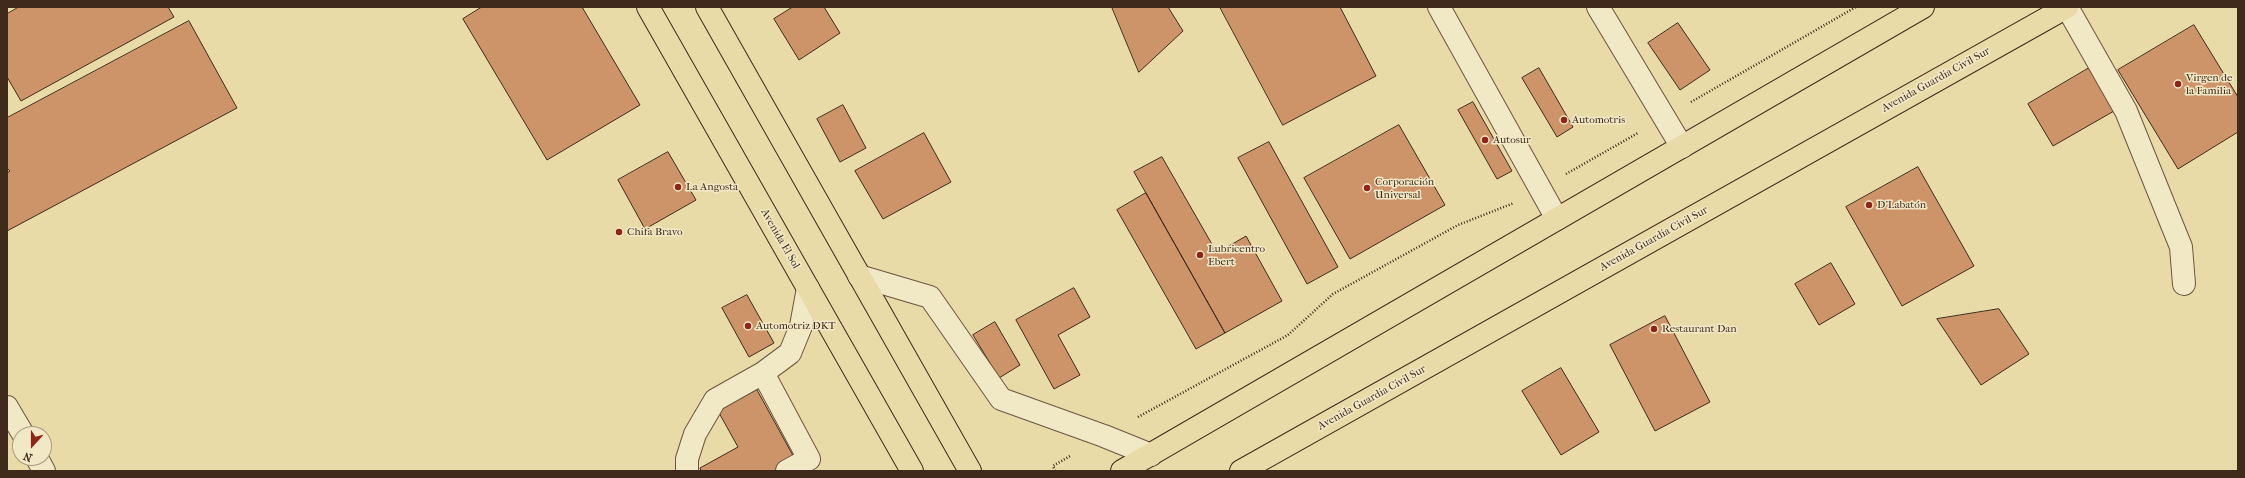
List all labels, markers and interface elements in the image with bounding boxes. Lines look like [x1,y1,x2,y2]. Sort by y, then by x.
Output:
street label: Avenida Guardia Civil Sur [1879,45,1993,115]
place label: Virgen de la Familia [2186,71,2233,97]
marker: Virgen de la Familia [2173,79,2183,89]
place label: Automotris [1572,113,1625,127]
marker: Automotris [1559,115,1569,125]
place label: Autosur [1493,133,1531,147]
marker: Autosur [1480,135,1490,145]
place label: Corporación Universal [1375,175,1434,201]
place label: La Angosta [686,180,738,194]
marker: La Angosta [673,182,683,192]
marker: Corporación Universal [1362,183,1372,193]
place label: D'Labatón [1877,198,1926,212]
marker: D'Labatón [1864,200,1874,210]
street label: Avenida Guardia Civil Sur [1597,204,1711,274]
street label: Avenida El Sol [758,207,802,271]
place label: Chifa Bravo [627,225,682,239]
marker: Chifa Bravo [614,227,624,237]
place label: Lubricentro Ebert [1208,242,1265,268]
marker: Lubricentro Ebert [1195,250,1205,260]
place label: Automotriz DKT [756,319,836,333]
marker: Automotriz DKT [743,321,753,331]
place label: Restaurant Dan [1662,322,1737,336]
marker: Restaurant Dan [1649,324,1659,334]
street label: Avenida Guardia Civil Sur [1315,363,1429,433]
north arrow [12,426,52,466]
text: N [22,449,34,464]

